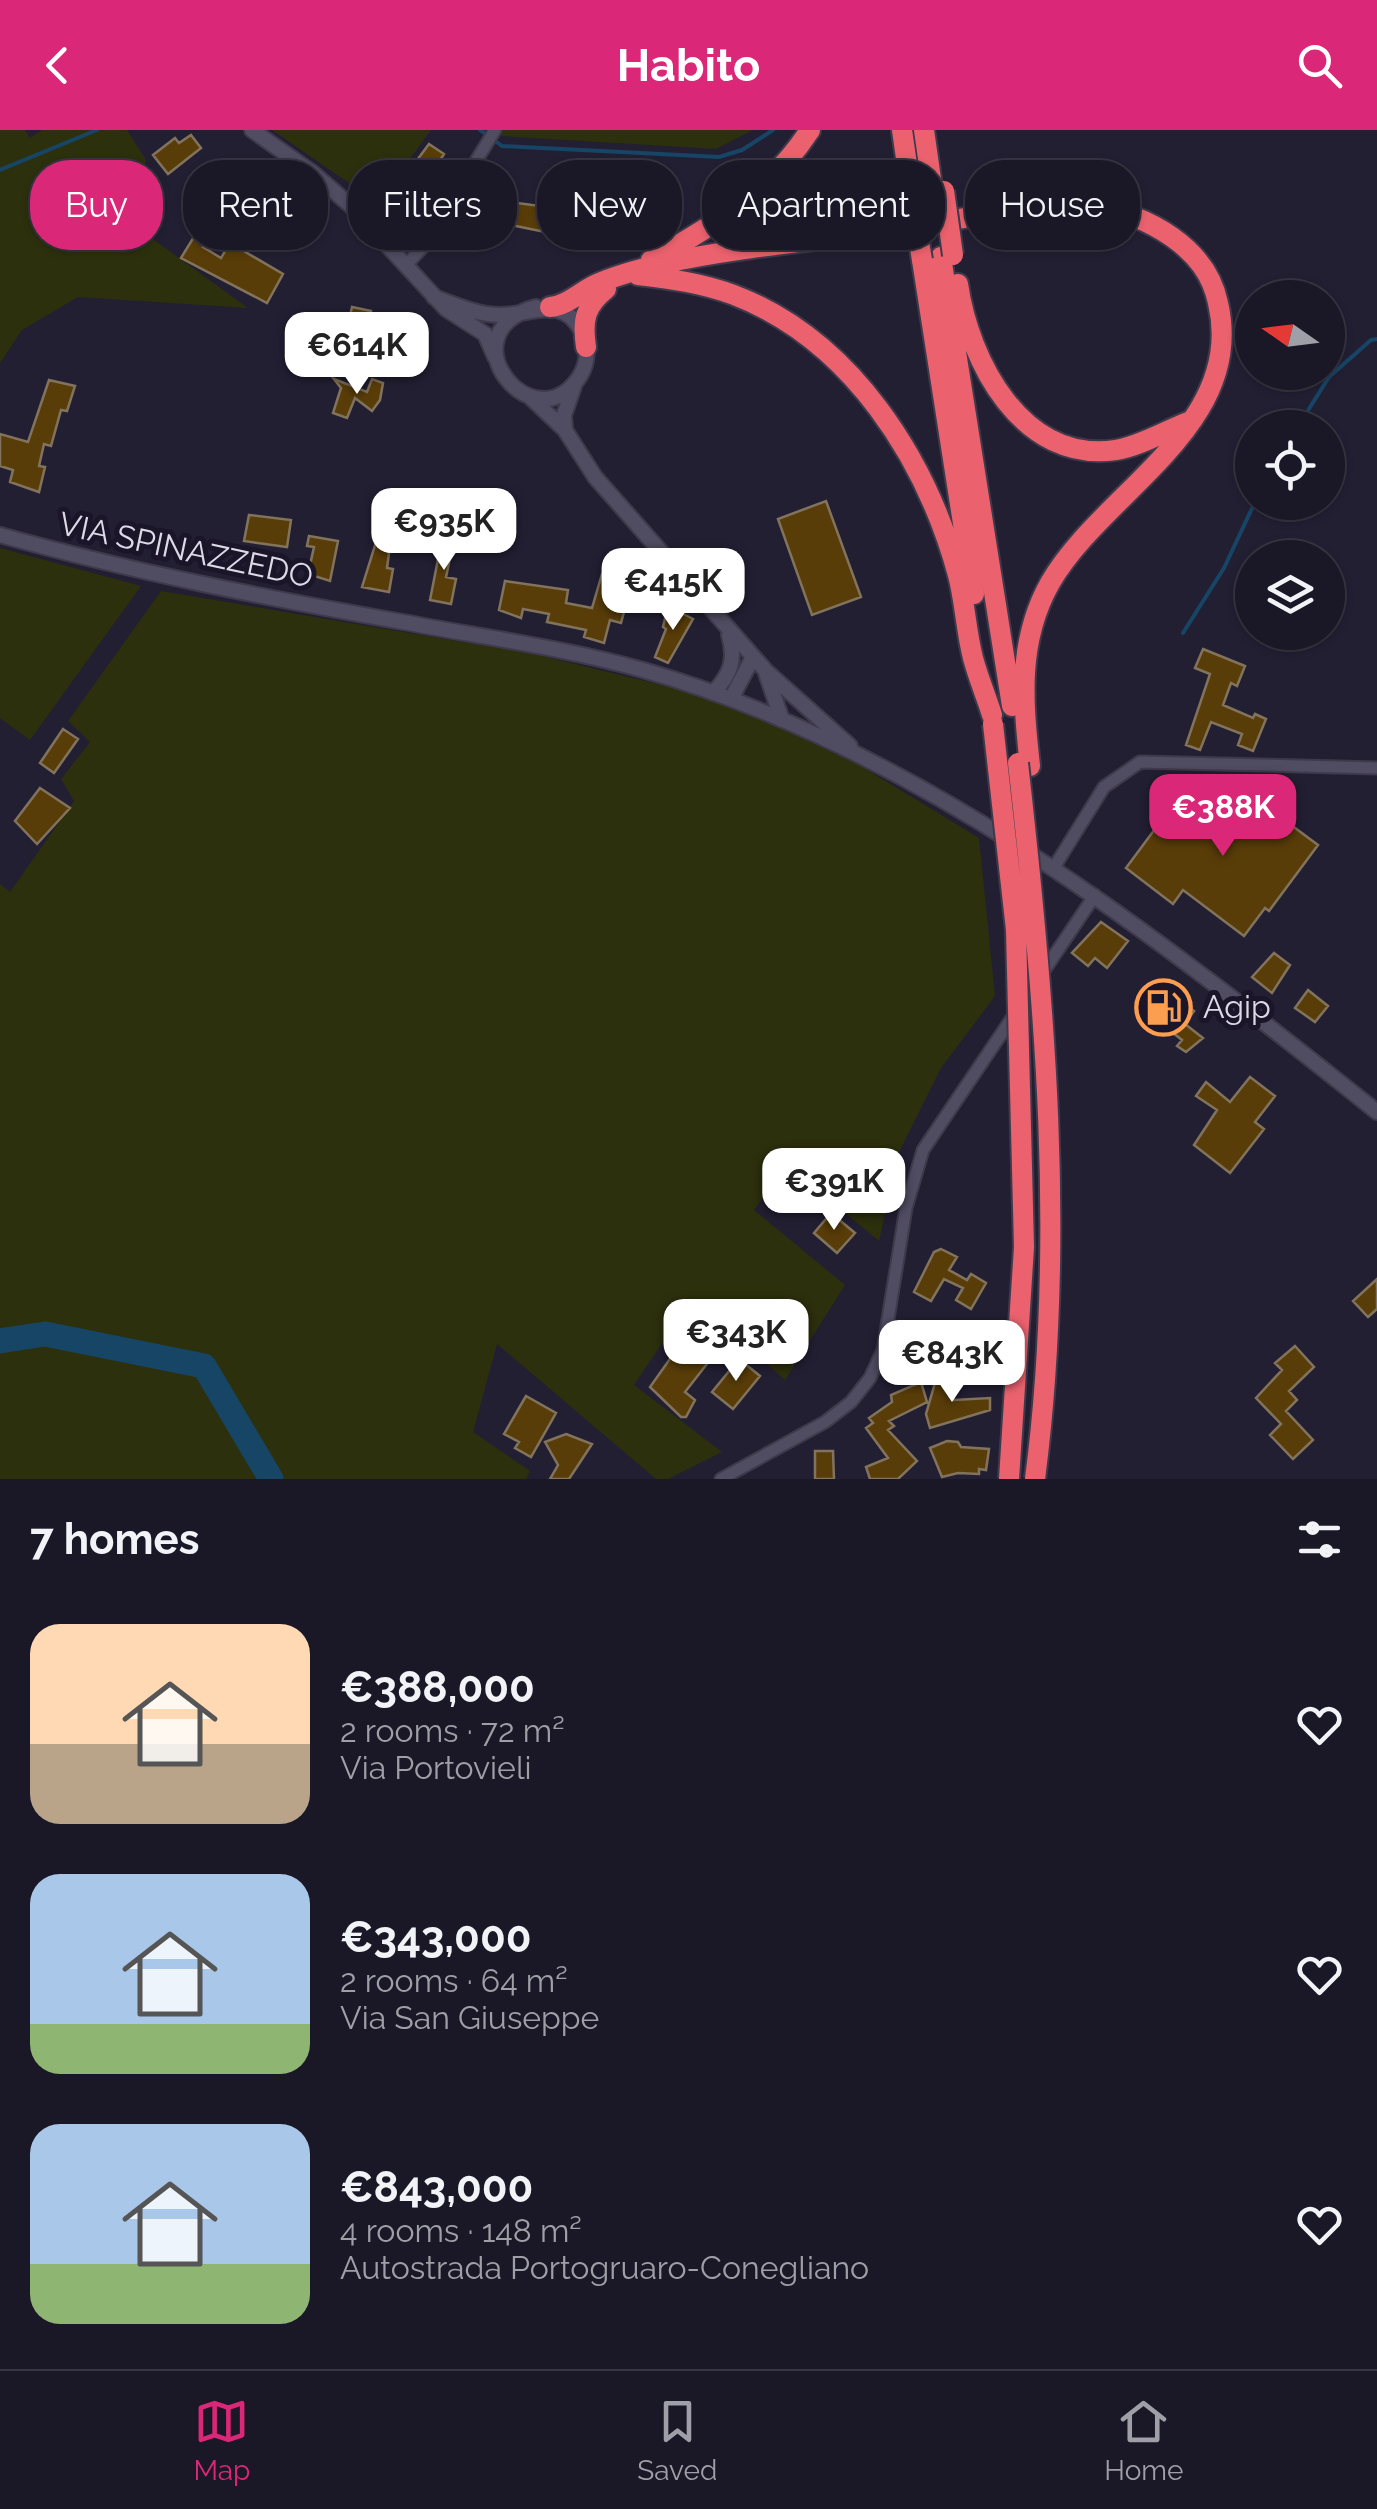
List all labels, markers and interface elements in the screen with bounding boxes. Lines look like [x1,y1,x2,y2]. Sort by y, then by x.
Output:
icon: back [30,38,85,93]
icon: search [1292,38,1347,93]
text: Habito [617,39,760,92]
chip: Buy [30,160,163,250]
chip: Rent [183,160,328,250]
chip: Filters [348,160,517,250]
chip: New [537,160,682,250]
chip: Apartment [702,160,945,250]
chip: House [965,160,1140,250]
north arrow [1235,280,1345,390]
map controls [1235,280,1345,650]
pin: €614K [287,312,427,397]
text: €614K [307,326,407,363]
button: locate [1235,410,1345,520]
pin: €935K [374,488,514,573]
text: €935K [393,502,495,539]
street label: VIA SPINAZZEDO [56,505,316,595]
button: layers [1235,540,1345,650]
pin: €415K [603,548,743,633]
text: €415K [624,562,722,599]
pin: €388K [1153,774,1293,859]
text: €388K [1171,788,1275,825]
fuel station icon: Agip [1134,977,1194,1037]
place label: Agip [1203,988,1271,1025]
pin: €391K [764,1148,904,1233]
text: €391K [784,1162,884,1199]
pin: €343K [666,1299,806,1384]
text: €343K [686,1313,786,1350]
pin: €843K [882,1320,1022,1405]
text: €843K [901,1334,1003,1371]
icon: filters [1292,1512,1347,1567]
text: 7 homes [30,1515,199,1564]
text: €388,000 [340,1663,535,1712]
icon: home [110,1664,230,1784]
icon: heart [1292,1697,1347,1752]
text: 2 rooms · 72 m² [340,1712,565,1749]
text: Via Portovieli [340,1749,532,1786]
text: €343,000 [340,1913,531,1962]
icon: home [110,1914,230,2034]
icon: heart [1292,1947,1347,2002]
text: 2 rooms · 64 m² [340,1962,568,1999]
text: Via San Giuseppe [340,1999,599,2036]
text: €843,000 [340,2163,533,2212]
icon: home [110,2164,230,2284]
icon: heart [1292,2197,1347,2252]
text: 4 rooms · 148 m² [340,2212,582,2249]
text: Autostrada Portogruaro-Conegliano [340,2249,869,2286]
tab: Map [193,2394,250,2487]
tab: Saved [637,2394,717,2487]
tab: Home [1104,2394,1184,2487]

